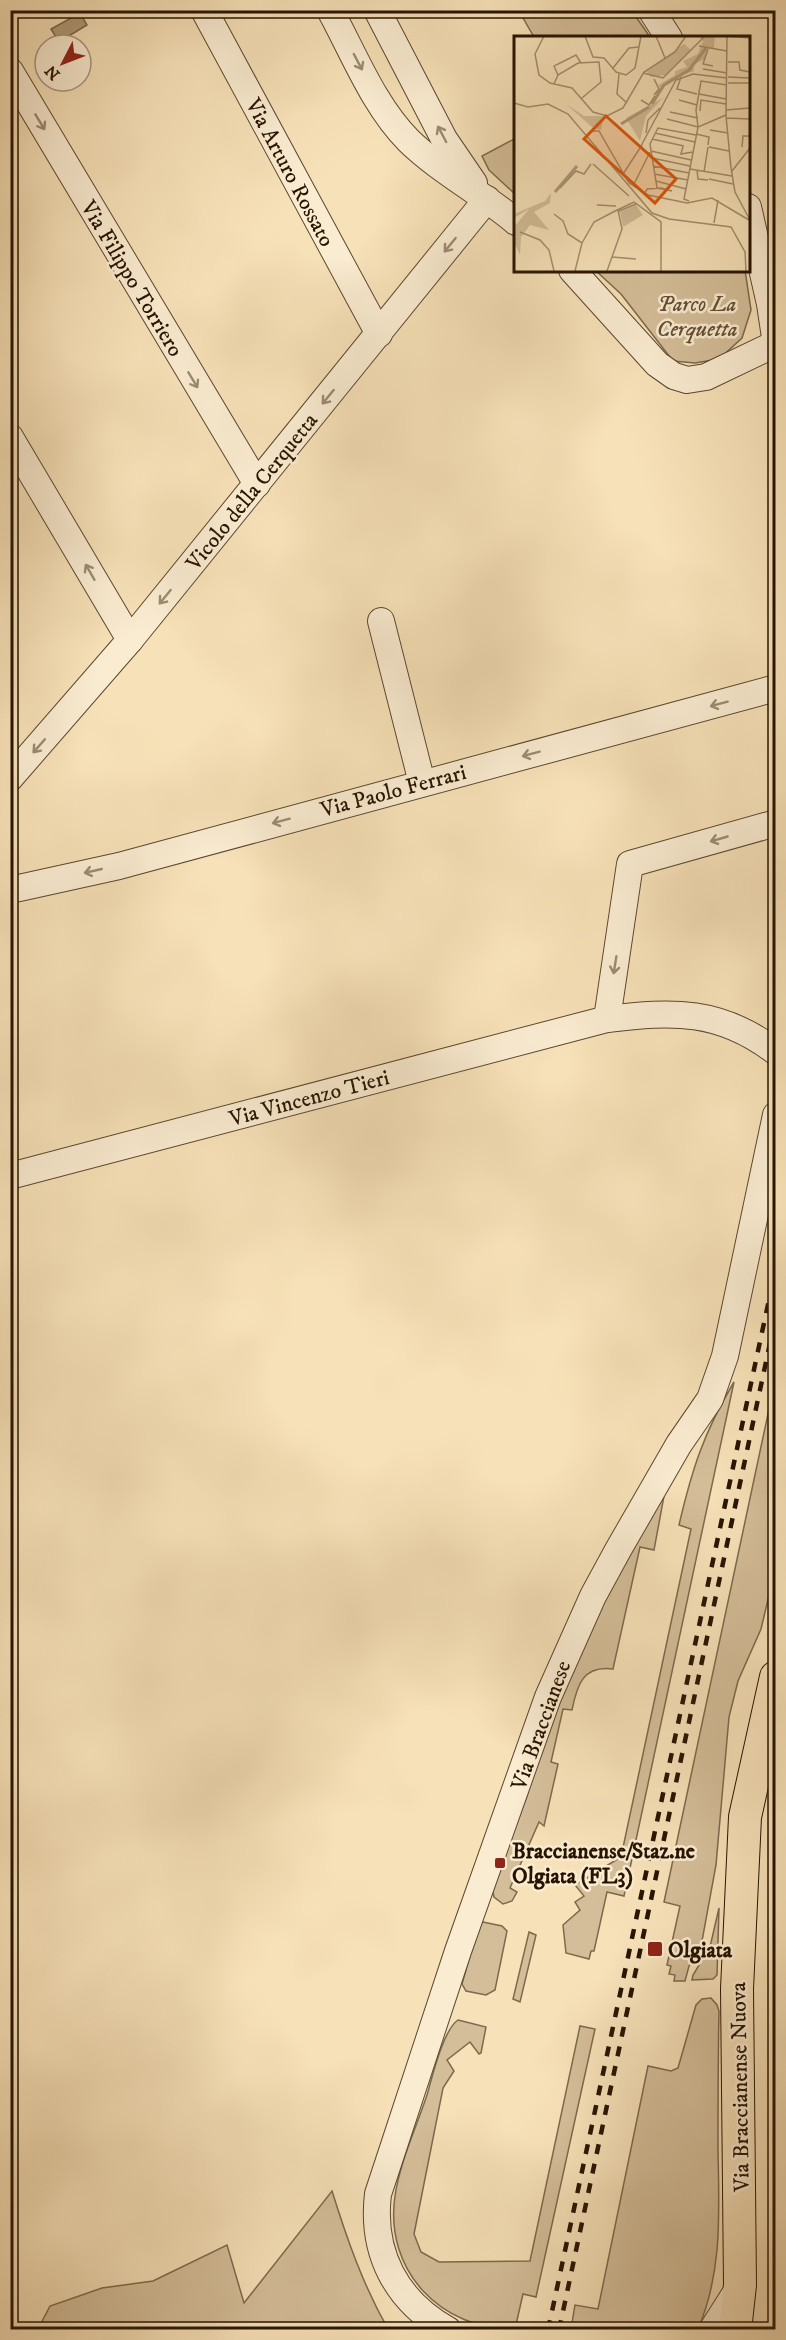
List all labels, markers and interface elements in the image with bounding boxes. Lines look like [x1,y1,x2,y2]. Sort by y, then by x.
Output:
north arrow [33,33,93,93]
inset map [514,36,750,272]
one-way arrow [352,53,364,70]
text: N [41,61,64,84]
street label: Via Arturo Rossato [239,93,340,251]
one-way arrow [35,113,47,130]
one-way arrow [435,125,447,143]
street label: Via Filippo Torriero [74,195,189,362]
one-way arrow [443,237,456,253]
park label: Parco La Cerquetta [656,291,738,344]
one-way arrow [188,371,200,388]
one-way arrow [321,389,334,405]
street label: Vicolo della Cerquetta [180,407,324,577]
one-way arrow [83,564,95,581]
one-way arrow [158,589,172,604]
one-way arrow [710,698,729,710]
one-way arrow [32,738,45,754]
one-way arrow [521,748,540,760]
street label: Via Paolo Ferrari [317,759,469,824]
one-way arrow [272,815,291,827]
one-way arrow [710,834,729,845]
one-way arrow [84,866,103,878]
one-way arrow [609,955,620,974]
street label: Via Vincenzo Tieri [225,1064,392,1133]
street label: Via Braccianese [505,1657,577,1795]
place label: Braccianense/Staz.ne Olgiata (FL3) [512,1838,695,1890]
marker: Braccianense/Staz.ne Olgiata (FL3) [493,1856,507,1870]
place label: Olgiata [668,1937,733,1964]
marker: Olgiata [646,1940,664,1958]
street label: Via Braccianense Nuova [725,1981,756,2193]

